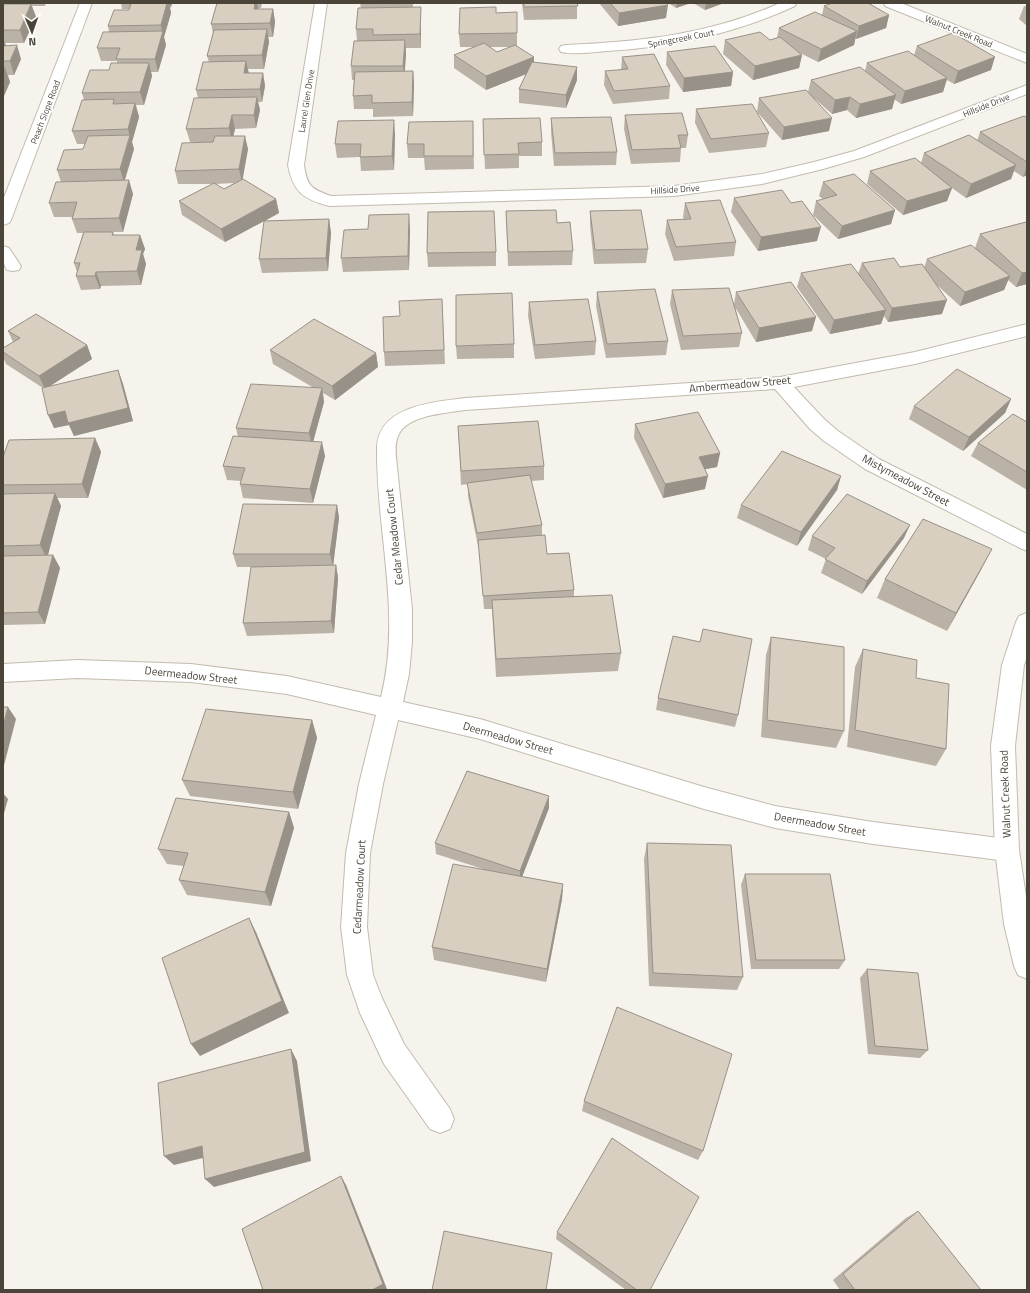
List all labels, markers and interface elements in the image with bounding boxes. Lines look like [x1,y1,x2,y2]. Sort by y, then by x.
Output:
street label: Walnut Creek Road [923,11,995,51]
north arrow [12,12,52,52]
street label: Springcreek Court [647,25,716,51]
text: N [28,34,36,50]
street label: Laurel Glen Drive [295,68,317,134]
street label: Peach Slope Road [27,78,63,146]
street label: Hillside Drive [961,90,1012,120]
street label: Hillside Drive [650,181,701,197]
street label: Ambermeadow Street [689,372,792,396]
street label: Mistymeadow Street [859,450,953,510]
street label: Cedar Meadow Court [381,488,407,586]
street label: Deermeadow Street [144,662,238,688]
street label: Deermeadow Street [461,717,555,759]
street label: Walnut Creek Road [995,750,1015,838]
street label: Deermeadow Street [773,808,867,840]
street label: Cedarmeadow Court [349,839,369,935]

